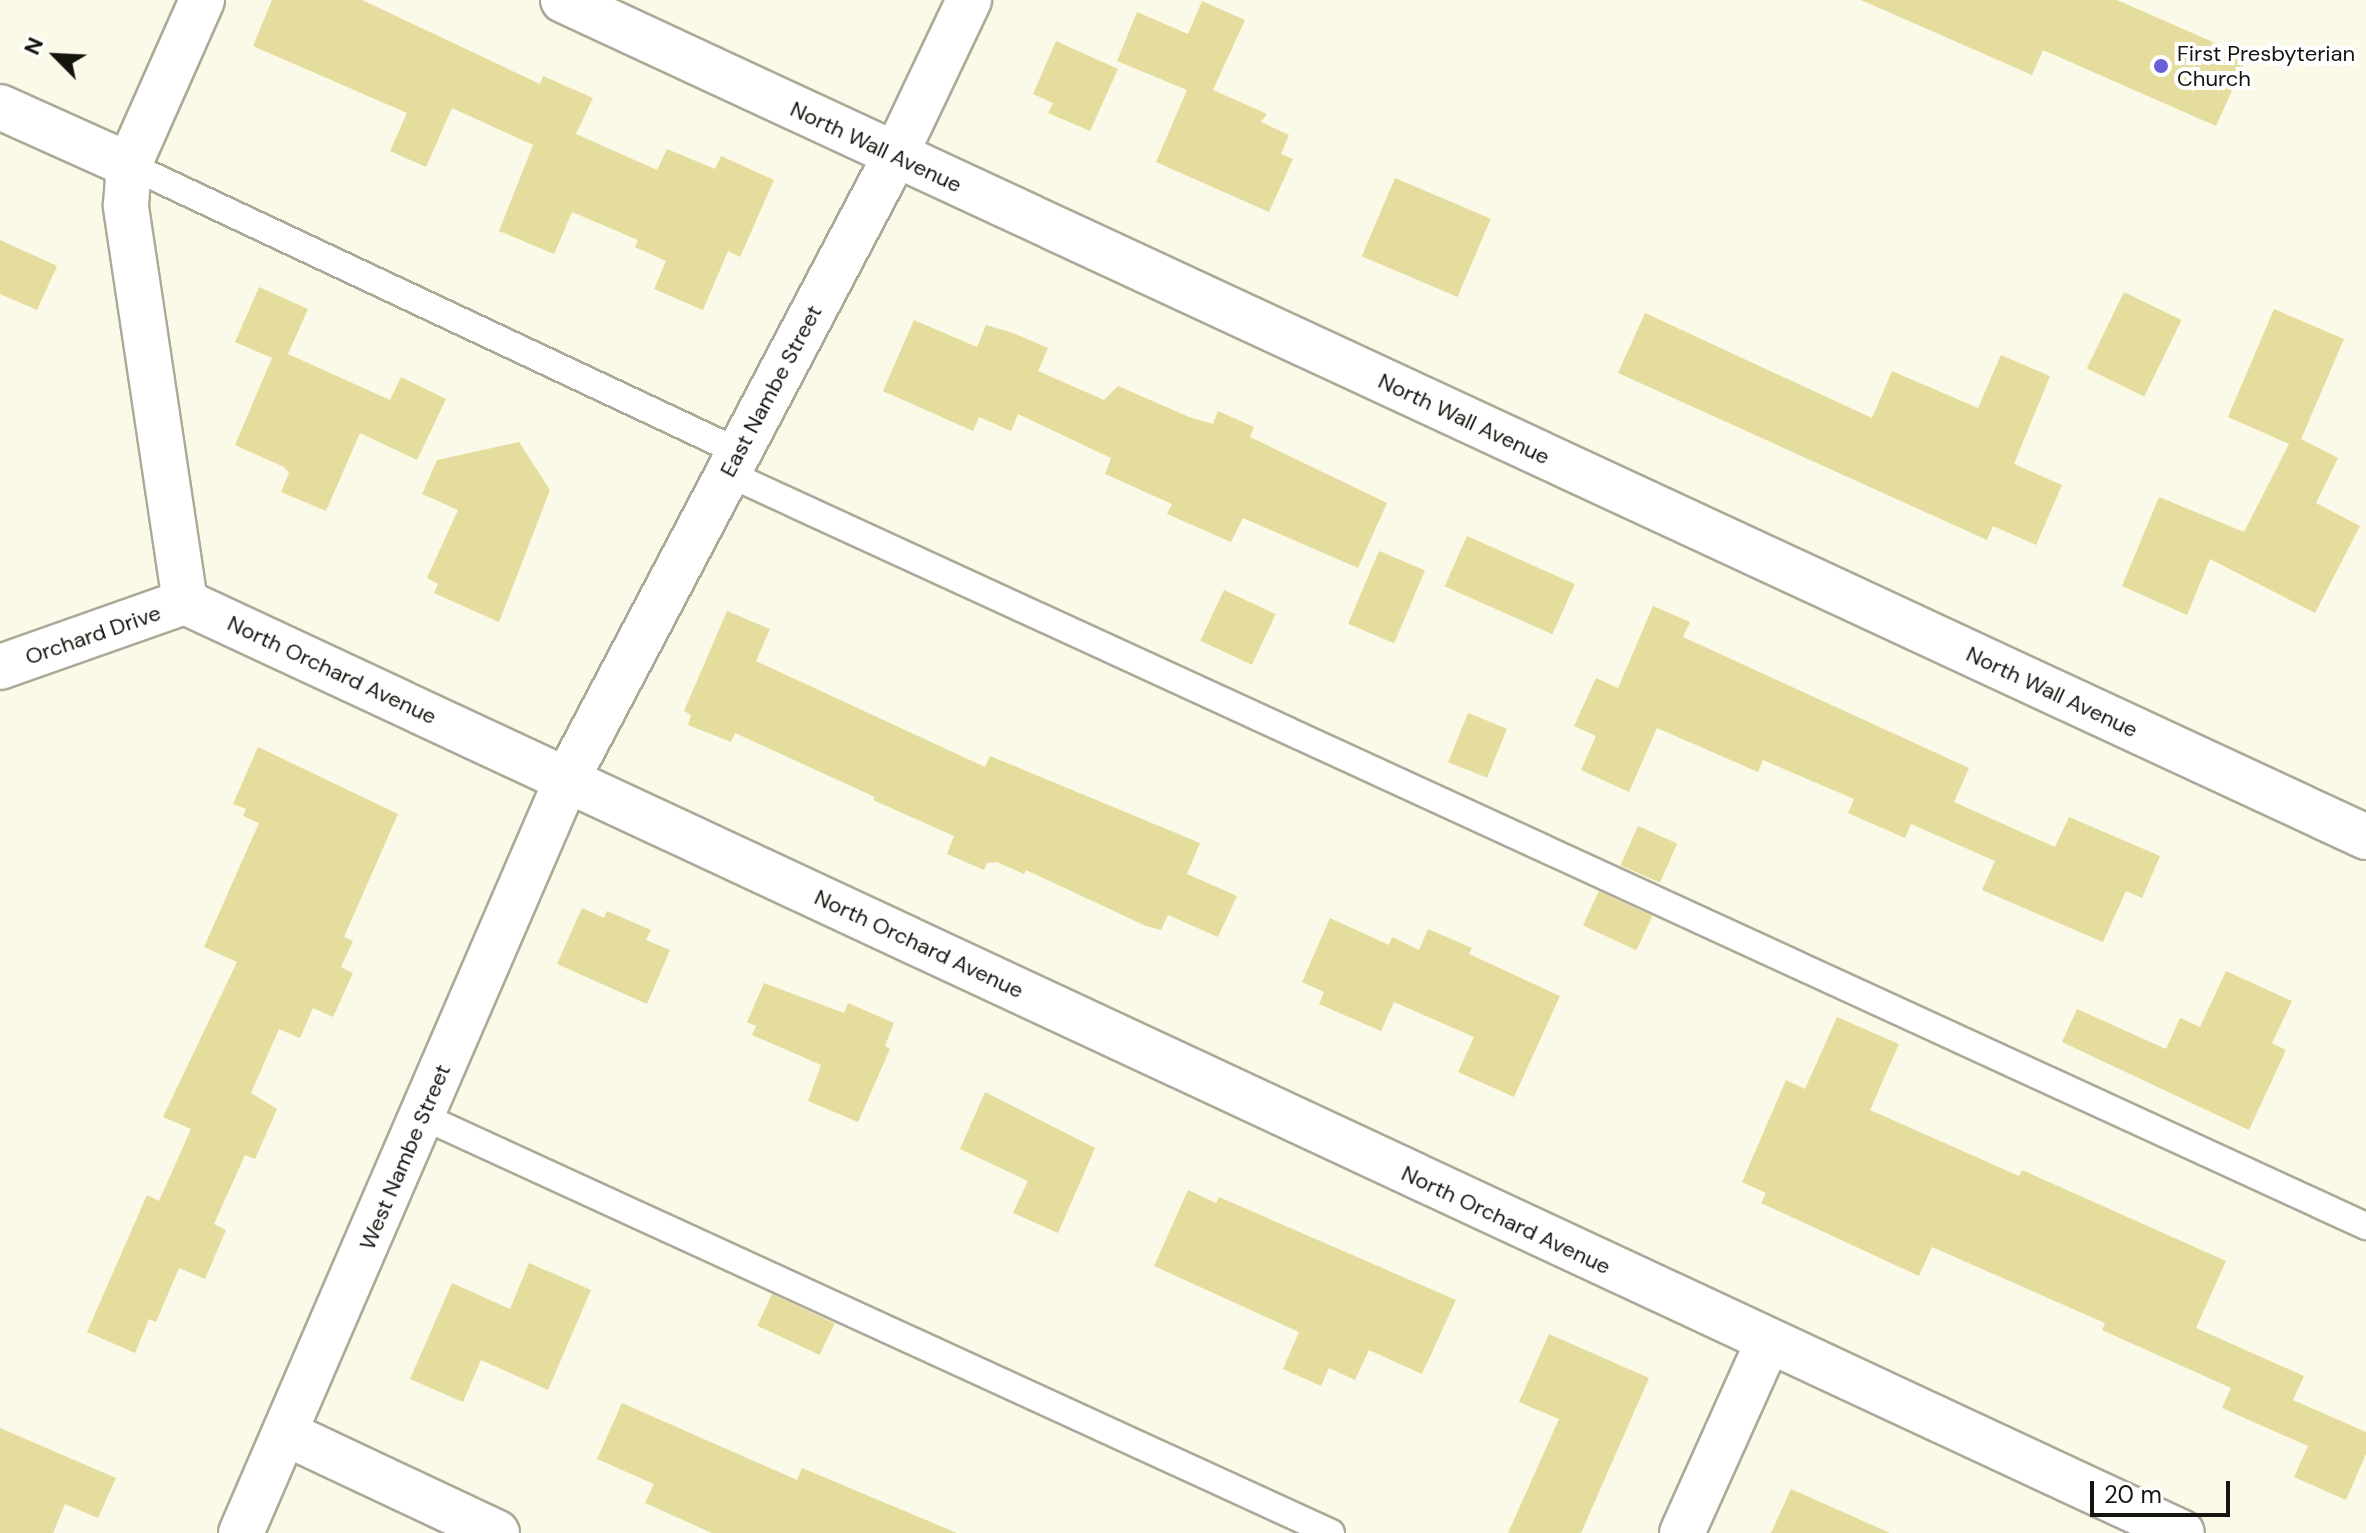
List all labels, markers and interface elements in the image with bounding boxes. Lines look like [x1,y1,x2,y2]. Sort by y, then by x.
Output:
north arrow [16,16,96,96]
text: N [17,33,50,59]
place label: First Presbyterian Church [2177,40,2355,92]
marker: First Presbyterian Church [2152,57,2170,75]
street label: North Wall Avenue [786,96,966,198]
street label: East Nambe Street [715,301,827,481]
street label: North Wall Avenue [1374,368,1554,470]
street label: Orchard Drive [22,599,164,671]
street label: North Orchard Avenue [223,610,441,730]
street label: North Wall Avenue [1962,641,2142,743]
street label: North Orchard Avenue [810,884,1028,1004]
street label: West Nambe Street [354,1060,456,1254]
street label: North Orchard Avenue [1397,1160,1615,1280]
scale bar [2094,1465,2234,1515]
text: 20 m [2104,1479,2162,1510]

